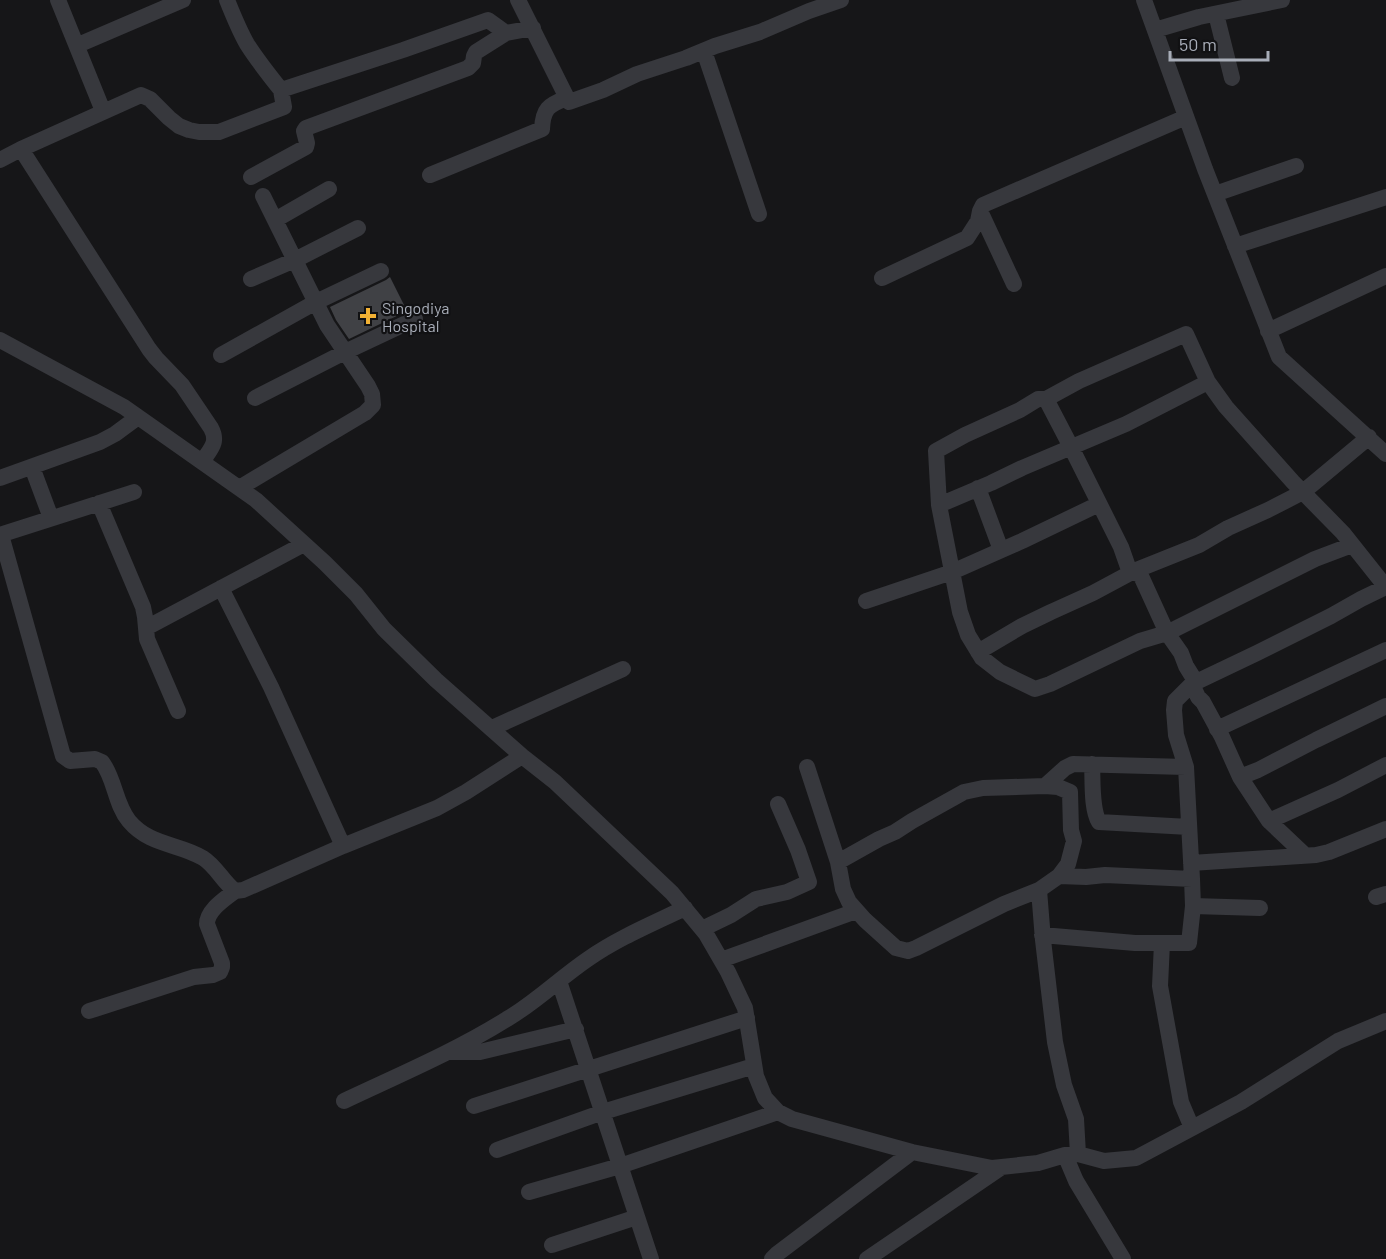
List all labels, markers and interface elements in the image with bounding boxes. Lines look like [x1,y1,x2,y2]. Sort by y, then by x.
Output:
scale bar [1170,24,1268,62]
text: 50 m [1179,33,1217,55]
place label: Singodiya Hospital [382,298,450,335]
marker: Singodiya Hospital [359,307,377,325]

